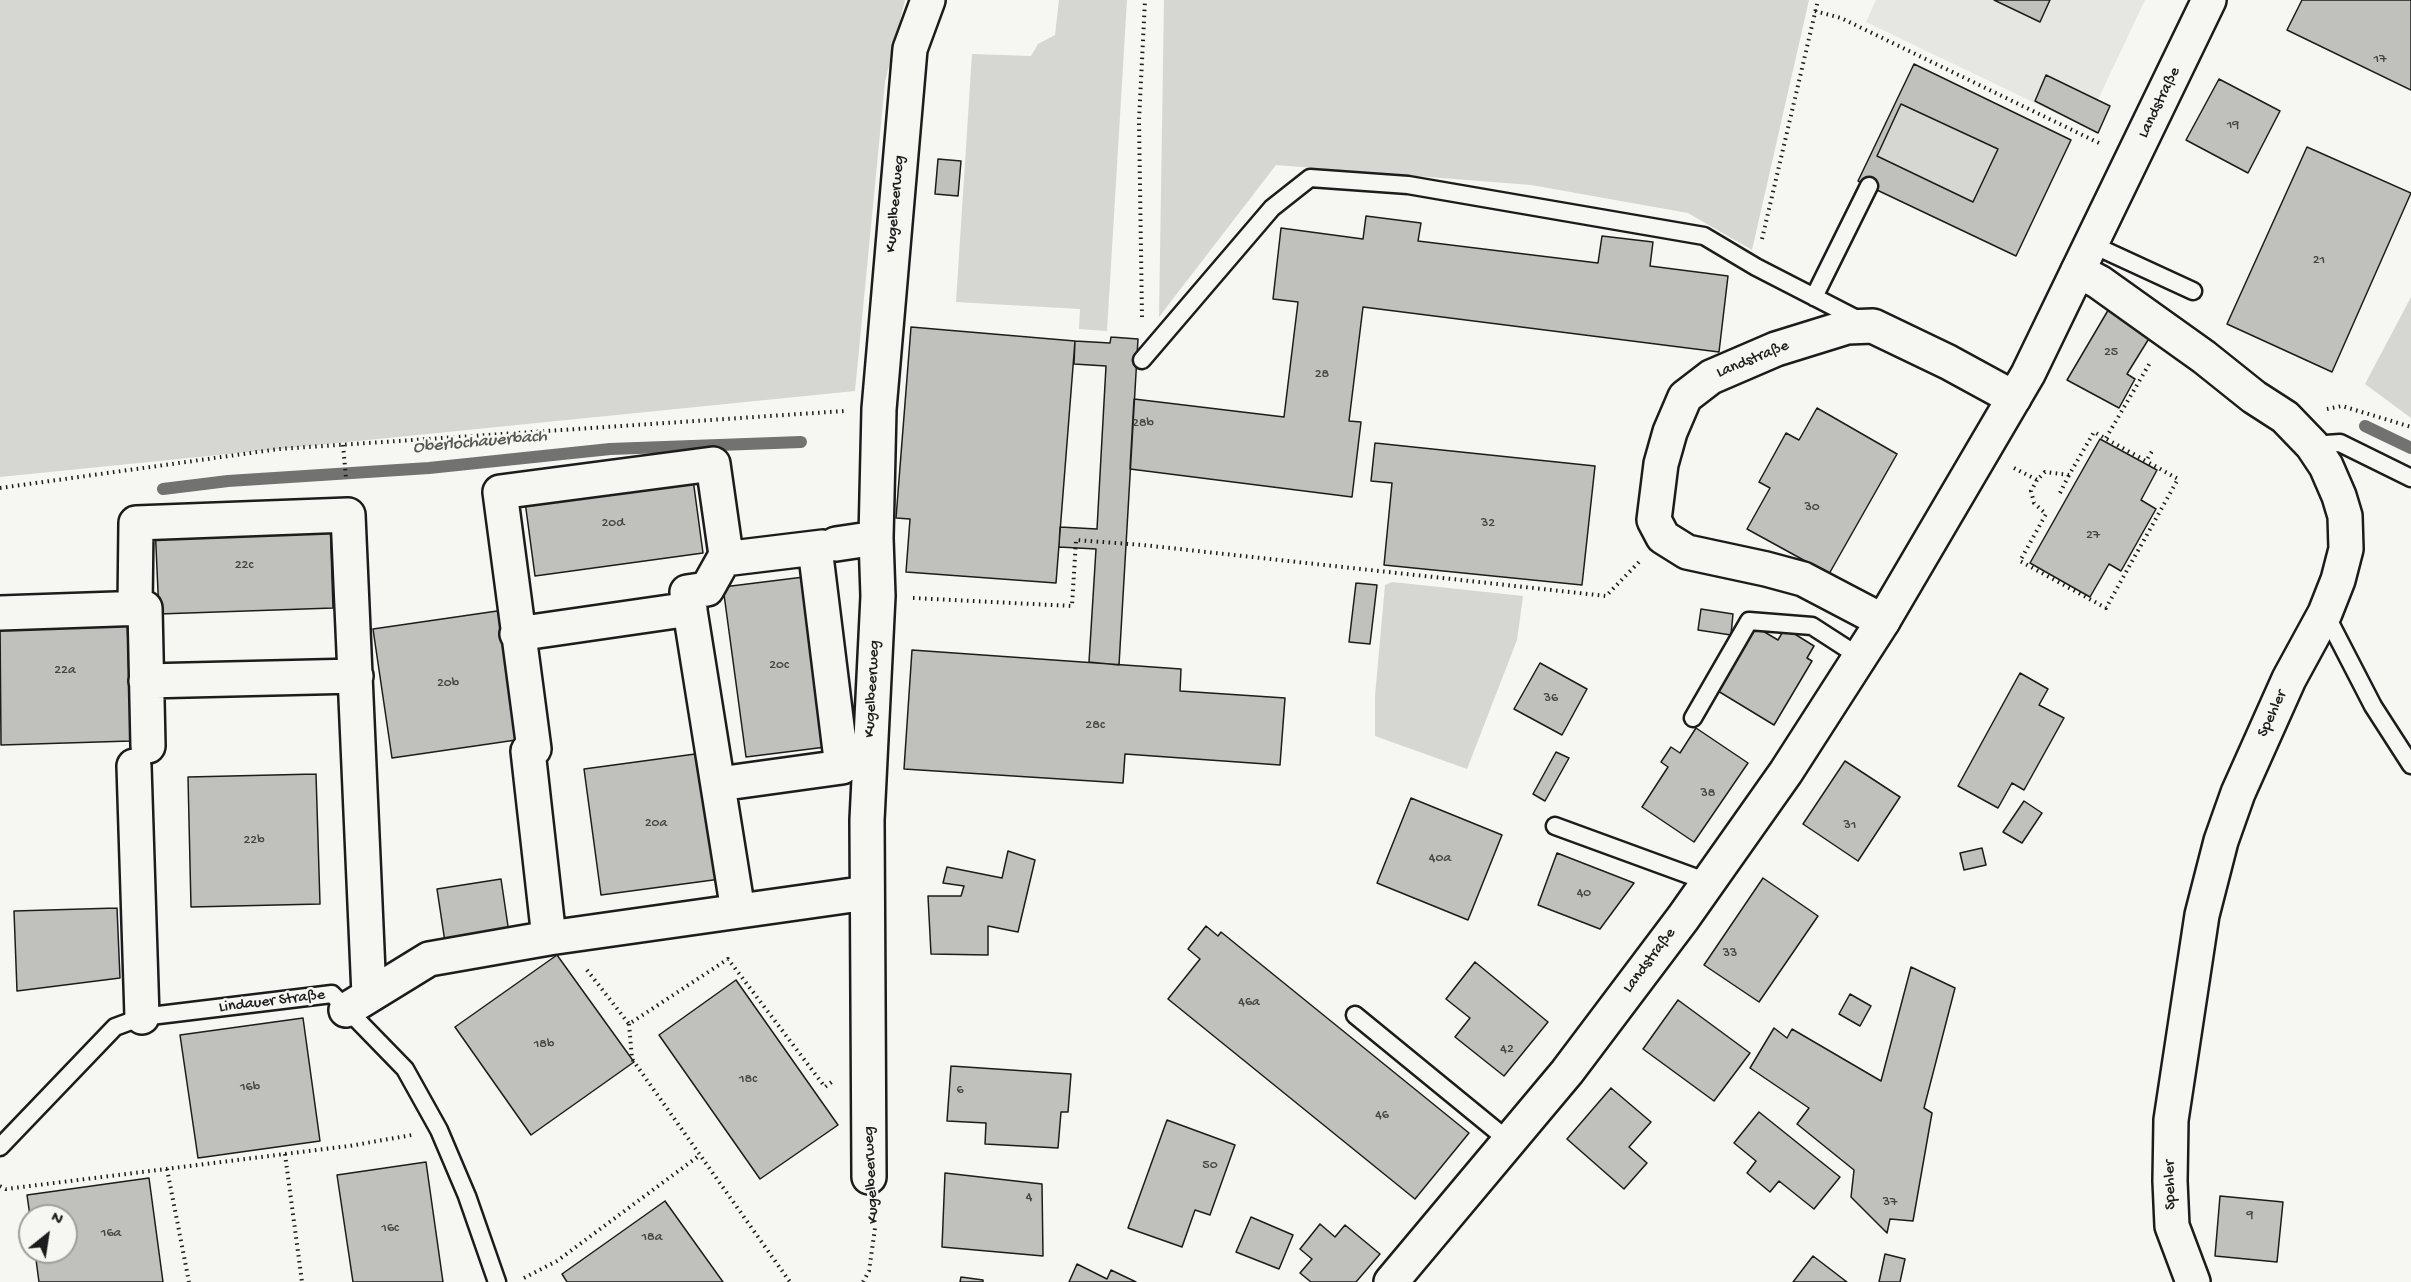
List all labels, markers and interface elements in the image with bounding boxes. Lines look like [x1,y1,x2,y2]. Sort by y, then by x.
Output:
house number: 17 [2374,52,2386,68]
street label: Landstraße [2135,64,2185,142]
house number: 19 [2227,118,2239,134]
street label: Kugelbeerweg [882,155,910,253]
house number: 21 [2313,253,2325,269]
street label: Landstraße [1714,337,1792,383]
house number: 25 [2104,345,2118,361]
house number: 28 [1315,367,1329,383]
house number: 28b [1132,416,1154,432]
water label: Oberlochauerbach [412,426,548,460]
house number: 30 [1804,500,1820,516]
house number: 20d [601,516,625,532]
house number: 32 [1481,516,1495,532]
house number: 27 [2086,528,2100,544]
house number: 22c [235,558,253,574]
street label: Kugelbeerweg [861,640,885,738]
house number: 20c [769,658,789,674]
house number: 22a [54,663,76,679]
house number: 20b [437,676,459,692]
street label: Spehler [2254,687,2292,741]
house number: 36 [1544,691,1558,707]
house number: 28c [1085,718,1105,734]
house number: 38 [1701,786,1715,802]
house number: 20a [645,816,667,832]
house number: 31 [1844,818,1856,834]
house number: 22b [243,833,265,849]
house number: 40a [1429,851,1451,867]
house number: 40 [1577,886,1591,902]
street label: Landstraße [1619,925,1681,997]
house number: 33 [1723,946,1737,962]
street label: Lindauer Straße [218,986,326,1018]
house number: 46a [1238,995,1260,1011]
house number: 18b [534,1037,554,1053]
house number: 42 [1500,1042,1514,1058]
house number: 18c [739,1072,757,1088]
house number: 16b [240,1080,260,1096]
house number: 6 [956,1083,964,1099]
house number: 46 [1375,1108,1389,1124]
street label: Kugelbeerweg [860,1126,884,1224]
house number: 50 [1202,1158,1218,1174]
street label: Spehler [2161,1160,2181,1210]
house number: 4 [1026,1190,1032,1206]
house number: 37 [1883,1195,1897,1211]
north arrow [18,1204,78,1264]
house number: 9 [2246,1208,2254,1224]
text: N [47,1209,66,1231]
house number: 16c [381,1221,399,1237]
house number: 16a [101,1226,121,1242]
house number: 18a [641,1230,663,1246]

